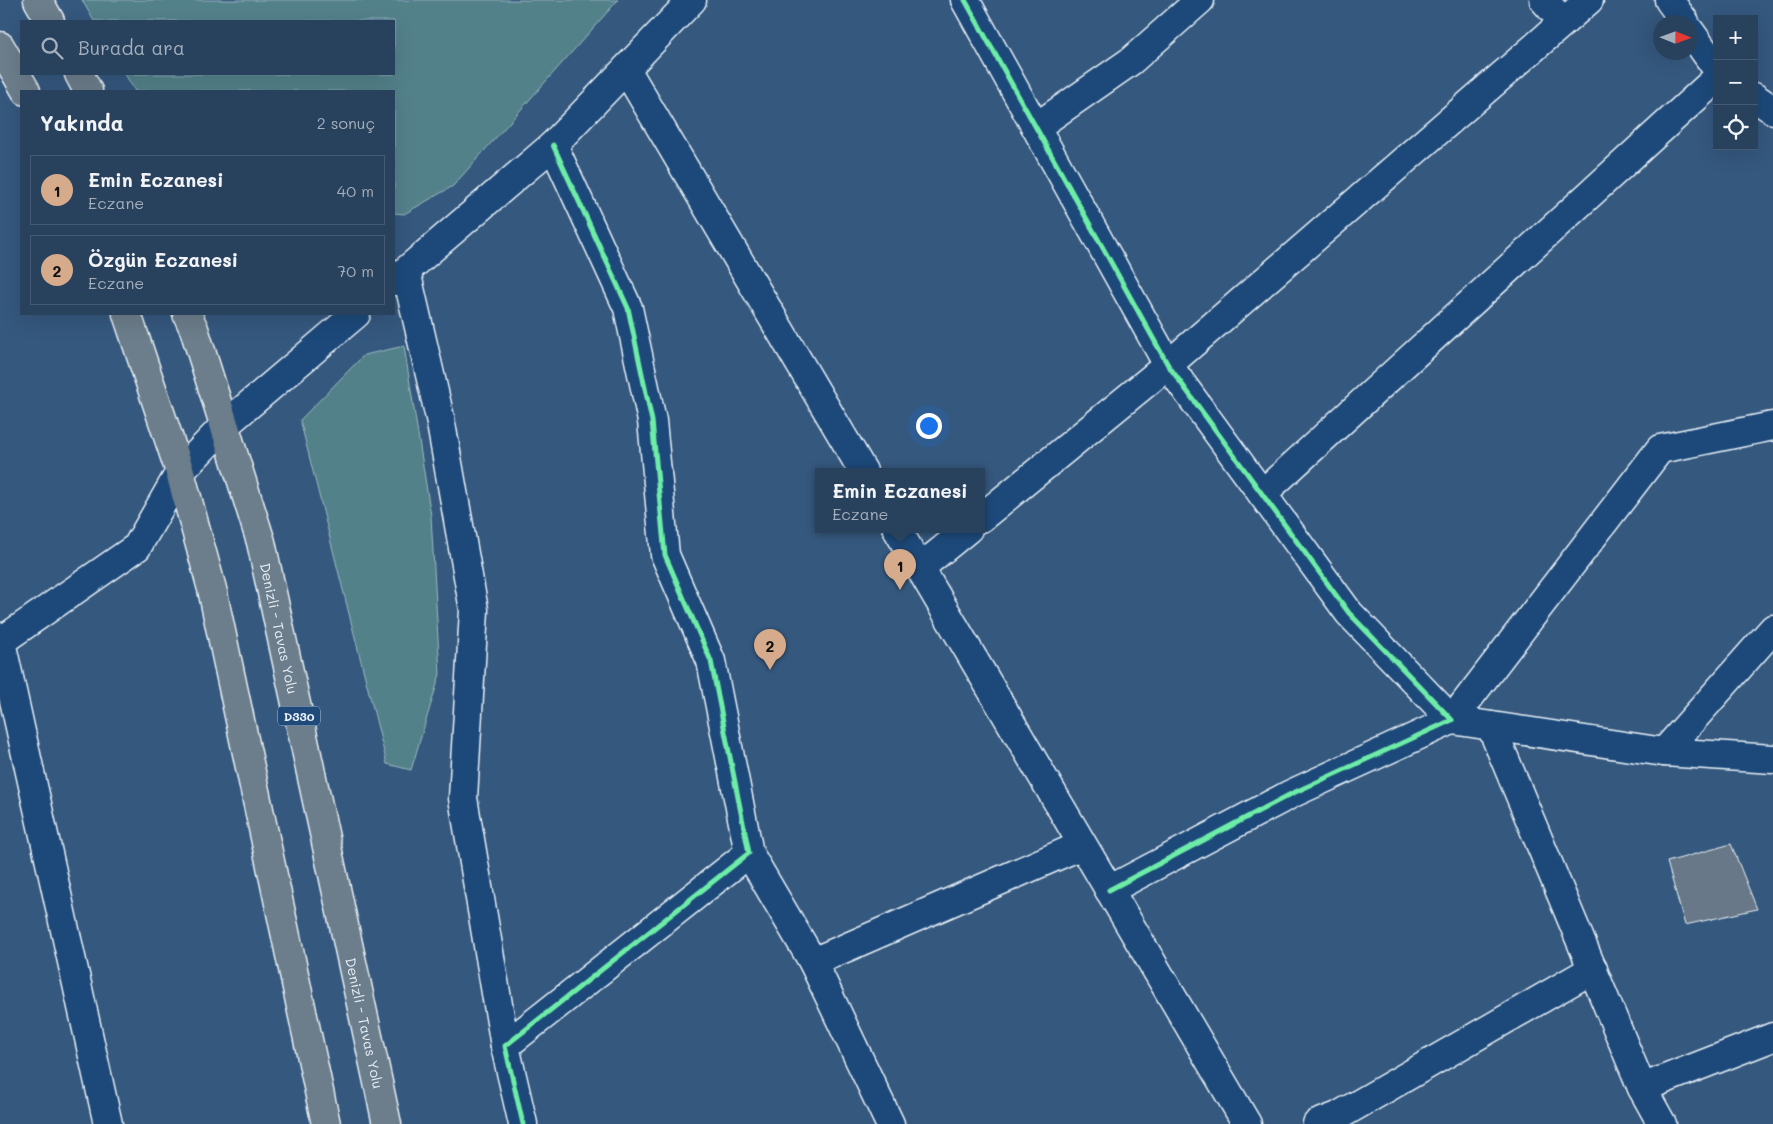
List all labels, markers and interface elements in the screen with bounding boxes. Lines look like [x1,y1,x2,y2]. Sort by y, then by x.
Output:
north arrow [1653,15,1698,60]
map controls [1713,15,1758,150]
button: + [1713,15,1758,60]
search box [20,20,395,75]
icon: search [38,34,66,62]
text: Burada ara [78,35,185,60]
button: − [1713,60,1758,105]
button: locate [1713,105,1758,150]
text: Yakında [40,109,124,136]
text: 2 sonuç [317,112,375,133]
text: Emin Eczanesi [88,167,224,192]
text: 1 [53,180,61,201]
text: 40 m [337,180,374,201]
text: Eczane [88,192,144,213]
text: Özgün Eczanesi [88,247,238,272]
text: 2 [53,260,61,281]
text: 70 m [337,260,374,281]
text: Eczane [88,272,144,293]
your location [916,413,942,439]
popup [815,468,985,533]
text: Emin Eczanesi [832,478,968,503]
text: Eczane [832,503,888,524]
pin: 1 [884,549,916,590]
street label: Denizli - Tavas Yolu [256,561,303,695]
pin: 2 [754,629,786,670]
road number: D330 [278,706,320,726]
street label: Denizli - Tavas Yolu [342,956,389,1090]

